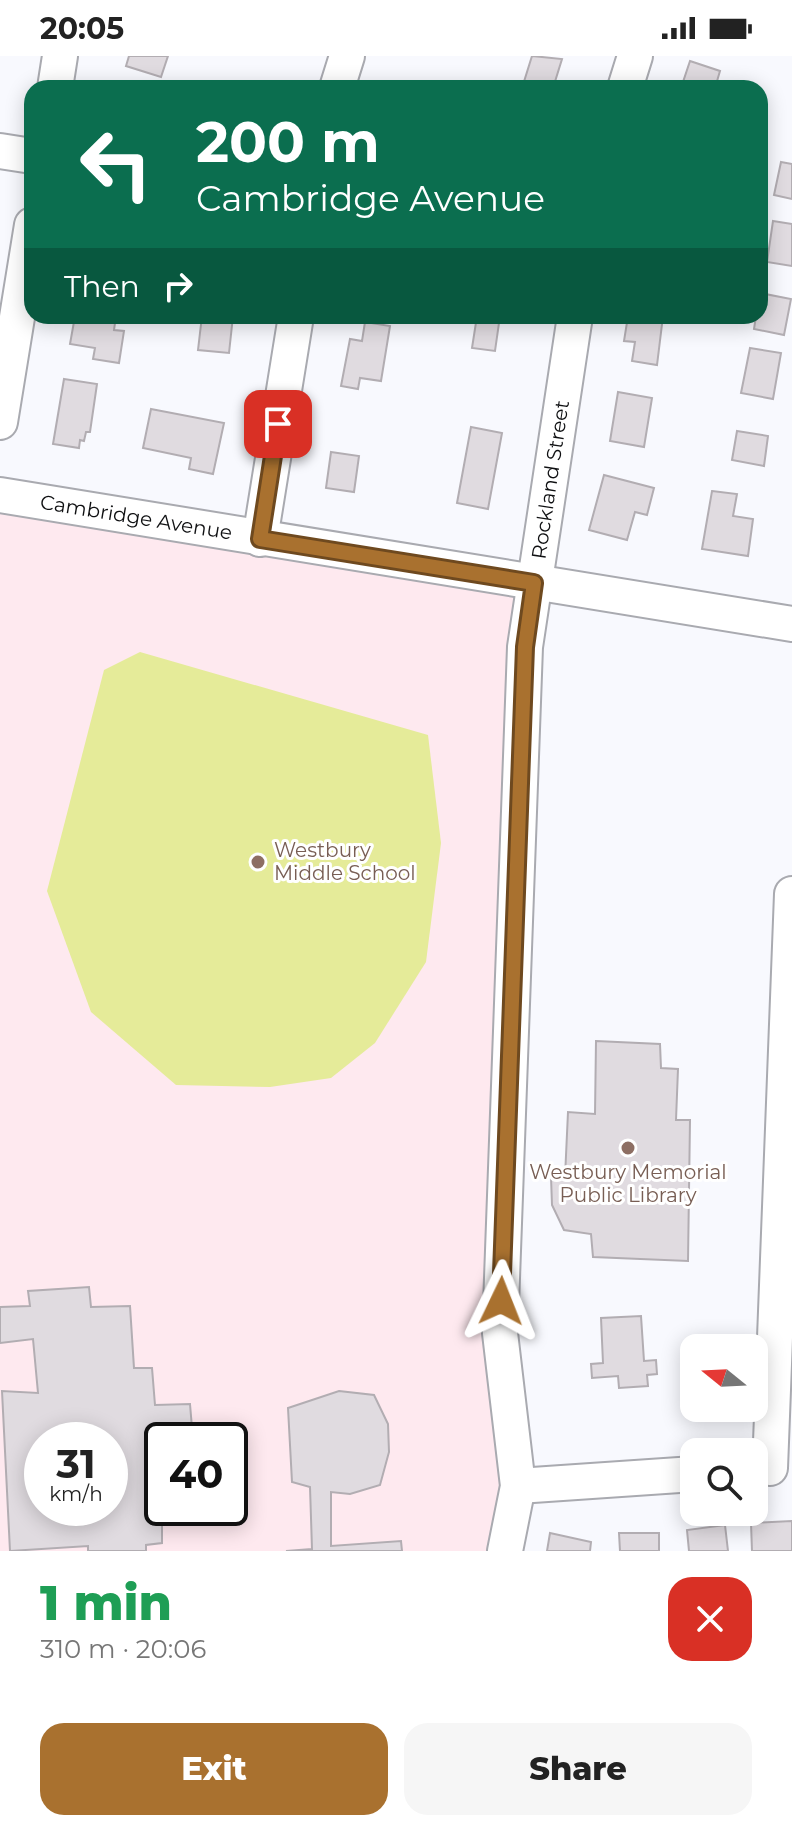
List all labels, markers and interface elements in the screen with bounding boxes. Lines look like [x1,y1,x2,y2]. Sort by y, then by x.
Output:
text: 20:05 [40,10,124,47]
text: 200 m [196,108,380,176]
icon: left [64,112,168,216]
text: Cambridge Avenue [196,176,545,220]
icon: right [156,264,200,308]
text: Then [64,268,140,305]
pin [244,390,312,458]
street label: Rockland Street [526,399,574,561]
icon: arrive [256,402,300,446]
street label: Cambridge Avenue [39,490,234,545]
place label: Westbury Middle School [274,838,416,885]
marker: Westbury Middle School [249,853,267,871]
marker: Westbury Memorial Public Library [619,1139,637,1157]
place label: Westbury Memorial Public Library [529,1160,727,1207]
position arrow [459,1259,543,1343]
north arrow [680,1334,768,1422]
map controls [680,1334,768,1526]
speed limit sign: 40 [144,1422,248,1526]
button: search [680,1438,768,1526]
text: 31 [56,1439,96,1488]
text: km/h [49,1482,103,1506]
text: 1 min [40,1574,172,1632]
button: close [668,1577,752,1661]
text: 310 m · 20:06 [40,1633,206,1665]
button: Exit [40,1723,388,1815]
button: Share [404,1723,752,1815]

